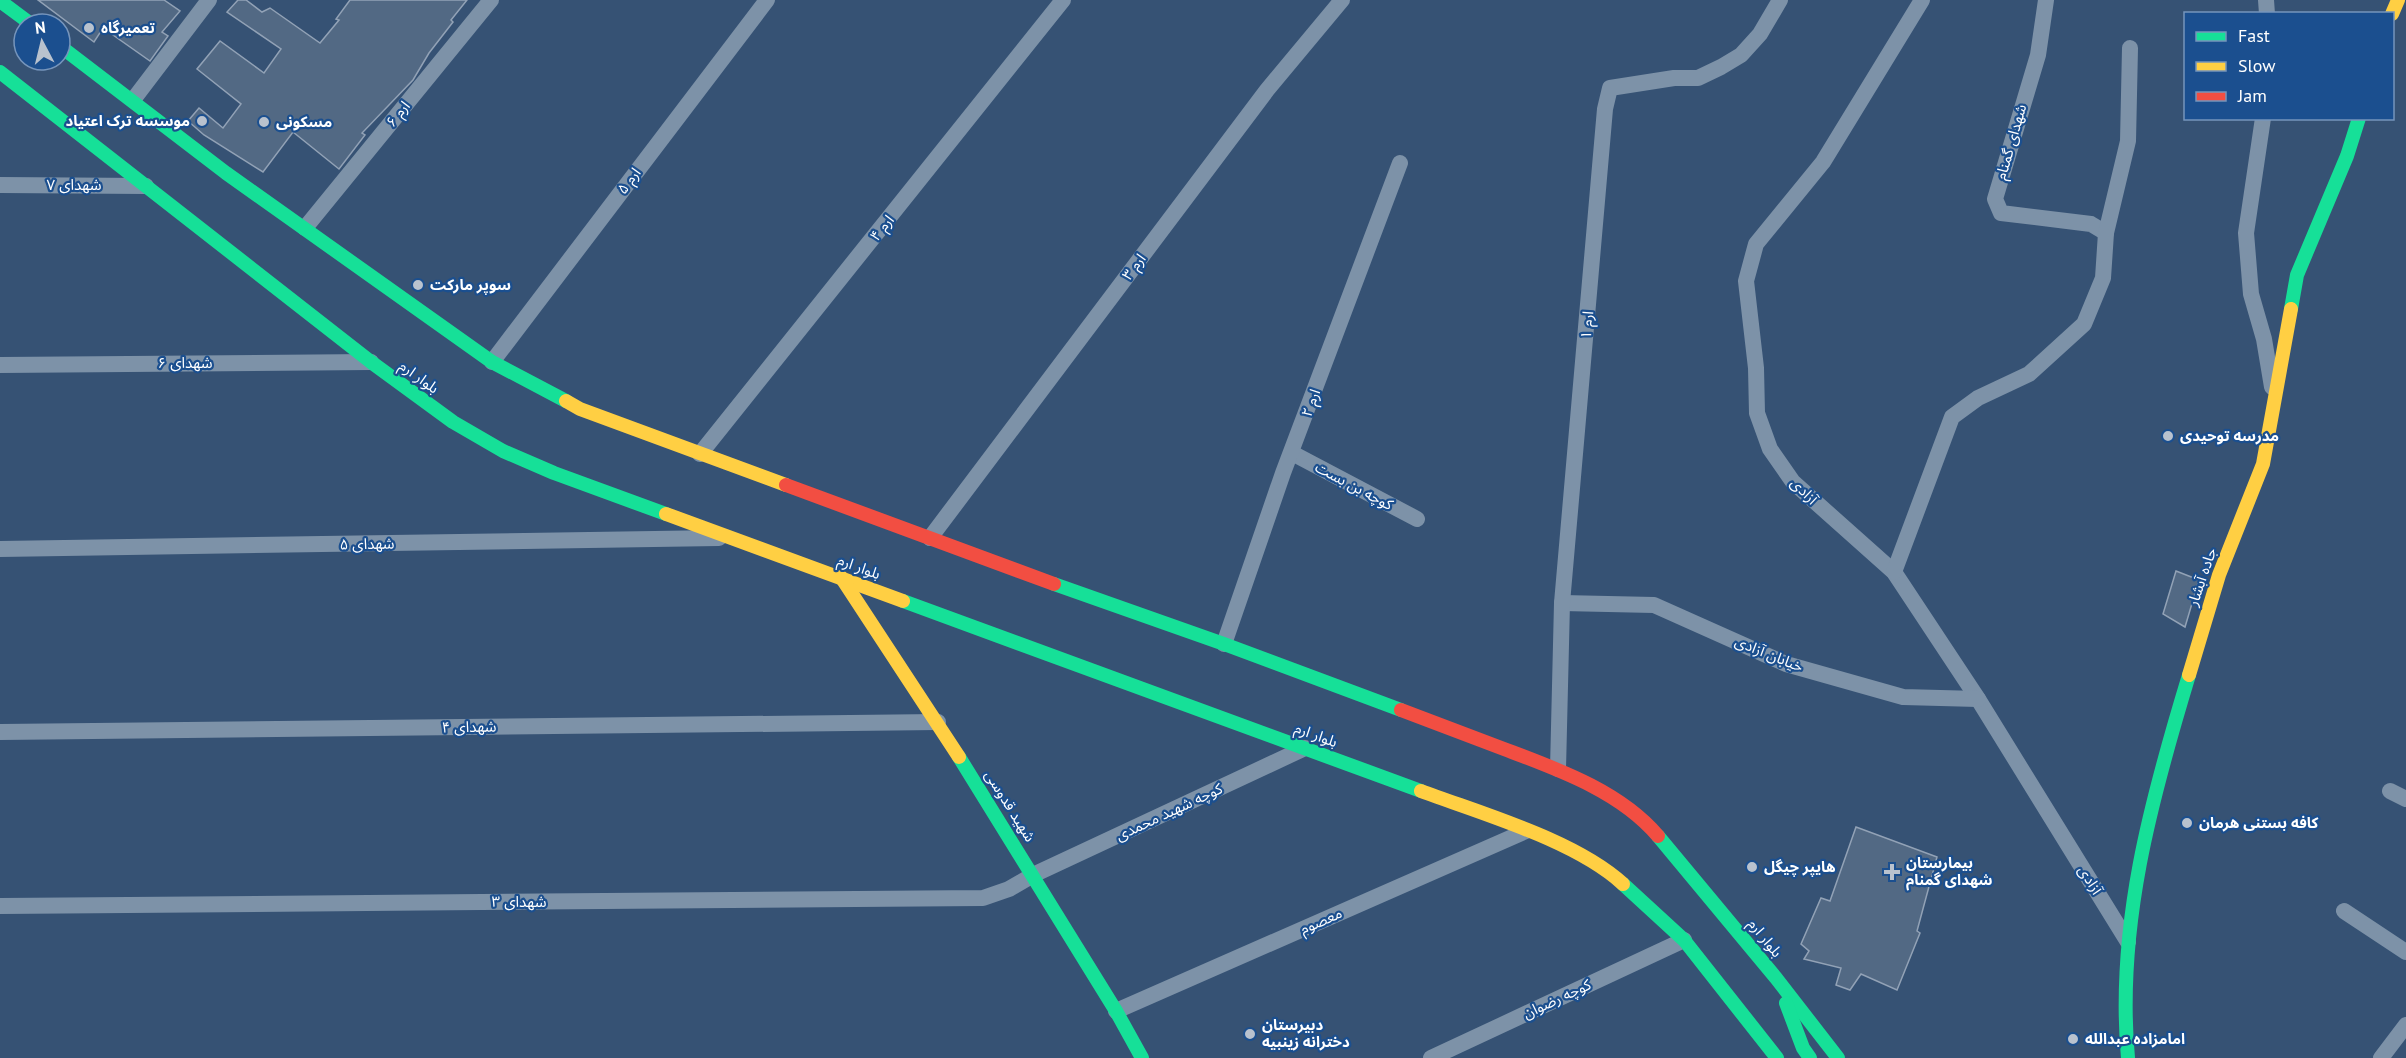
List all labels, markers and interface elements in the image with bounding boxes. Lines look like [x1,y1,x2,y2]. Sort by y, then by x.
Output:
north arrow [12,12,72,72]
legend [2184,12,2394,120]
text: N [34,17,47,38]
place label: تعمیرگاه [101,18,156,37]
marker: تعمیرگاه [82,21,96,35]
text: Fast [2238,24,2270,47]
text: Slow [2238,54,2276,77]
text: Jam [2237,84,2267,107]
street label: ارم ۶ [381,97,415,132]
street label: شهدای گمنام [1991,102,2032,182]
place label: موسسه ترک اعتیاد [66,111,190,130]
place label: مسکونی [276,112,332,131]
marker: موسسه ترک اعتیاد [195,114,209,128]
marker: مسکونی [257,115,271,129]
street label: ارم ۵ [612,164,646,199]
street label: شهدای ۷ [47,175,102,194]
street label: ارم ۴ [865,211,899,246]
street label: ارم ۳ [1117,250,1151,285]
place label: سوپر مارکت [430,275,511,295]
marker: سوپر مارکت [411,278,425,292]
street label: ارم ۱ [1576,310,1599,340]
street label: شهدای ۶ [158,353,213,372]
street label: بلوار ارم [395,356,443,399]
street label: ارم ۲ [1297,386,1326,420]
place label: مدرسه توحیدی [2180,426,2279,445]
marker: مدرسه توحیدی [2161,429,2175,443]
street label: کوچه بن بست [1312,457,1397,515]
street label: آزادی [1787,473,1822,509]
street label: شهدای ۵ [339,534,395,553]
street label: جاده آبشار [2182,545,2220,610]
street label: بلوار ارم [834,550,883,585]
street label: خیابان آزادی [1732,631,1806,676]
street label: شهدای ۴ [441,717,497,736]
street label: بلوار ارم [1291,718,1340,753]
street label: شهید قدوسی [981,766,1040,845]
street label: کوچه شهید محمدی [1112,778,1226,846]
place label: کافه بستنی هرمان [2199,813,2319,832]
marker: کافه بستنی هرمان [2180,816,2194,830]
place label: بیمارستان شهدای گمنام [1906,853,1993,891]
place label: هایپر چیگل [1764,857,1836,877]
marker: هایپر چیگل [1745,860,1759,874]
street label: آزادی [2074,862,2107,898]
marker: بیمارستان شهدای گمنام [1883,863,1901,881]
street label: شهدای ۳ [492,892,547,911]
street label: معصوم [1297,903,1346,940]
street label: بلوار ارم [1742,914,1787,962]
street label: کوچه رضوان [1520,974,1595,1024]
place label: دبیرستان دخترانه زینبیه [1262,1015,1350,1051]
marker: دبیرستان دخترانه زینبیه [1243,1027,1257,1041]
place label: امامزاده عبدالله [2085,1029,2185,1048]
marker: امامزاده عبدالله [2066,1032,2080,1046]

